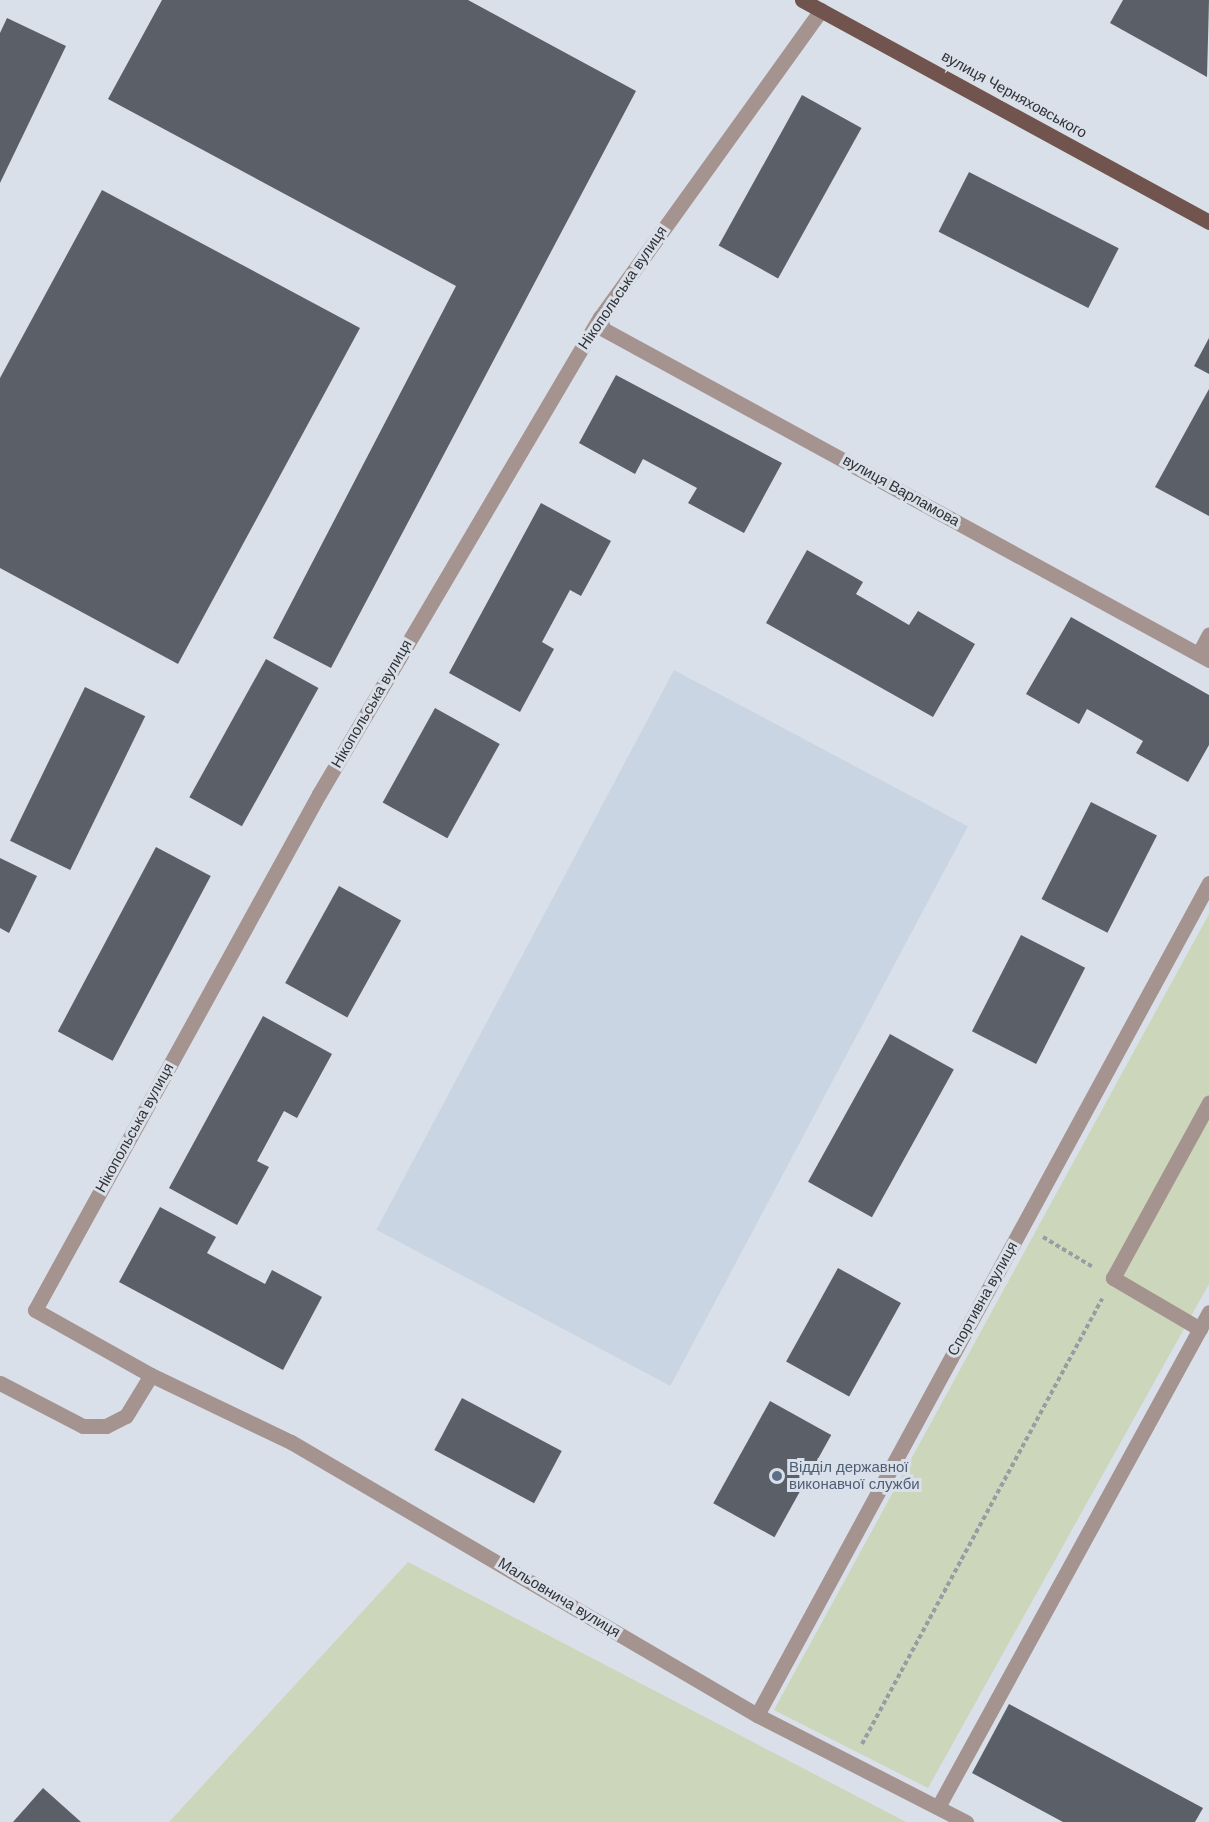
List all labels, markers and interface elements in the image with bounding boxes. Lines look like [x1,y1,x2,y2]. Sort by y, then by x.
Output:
street label: вулиця Черняховського [938,48,1090,142]
street label: Нікопольська вулиця [575,223,671,353]
street label: вулиця Варламова [839,451,963,531]
street label: Нікопольська вулиця [328,637,416,771]
street label: Нікопольська вулиця [92,1060,178,1196]
street label: Спортивна вулиця [944,1239,1022,1359]
place label: Відділ державної виконавчої служби [789,1458,920,1493]
marker: Відділ державної виконавчої служби [770,1469,784,1483]
street label: Мальовнича вулиця [495,1554,623,1642]

